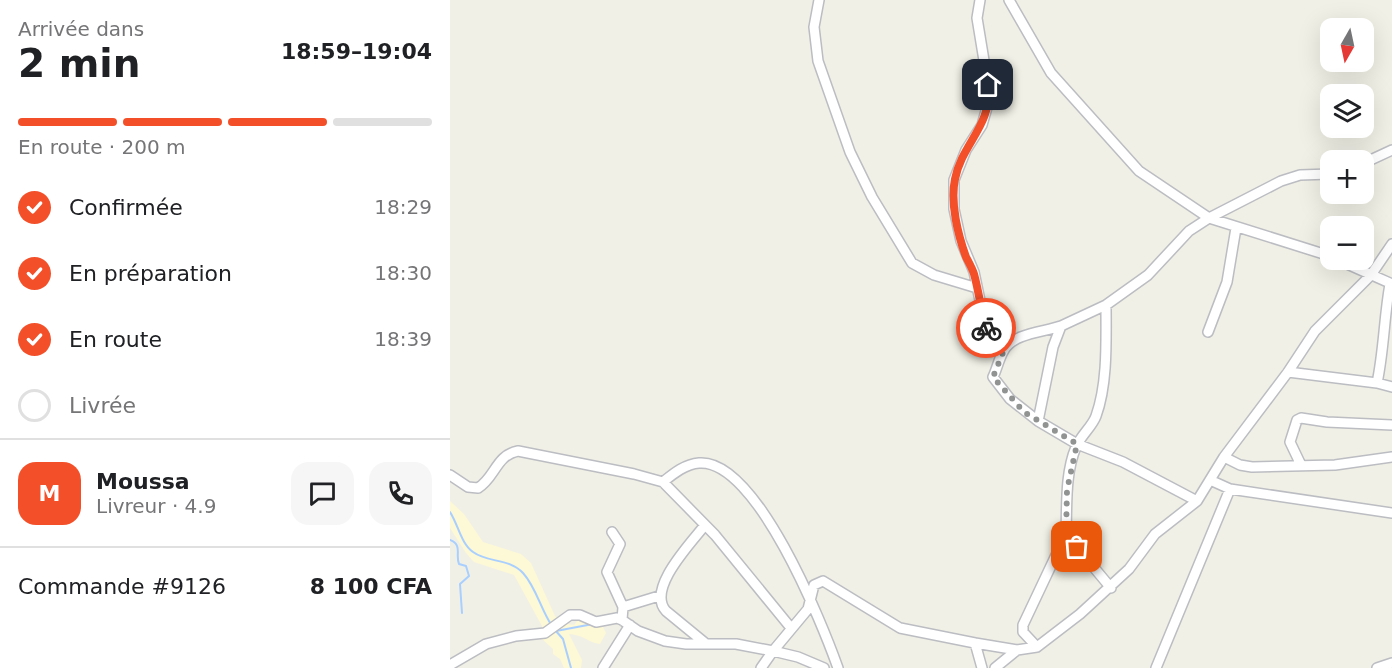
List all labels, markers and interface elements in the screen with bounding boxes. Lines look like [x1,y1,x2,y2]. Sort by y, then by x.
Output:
text: Arrivée dans [18,17,144,41]
north arrow [1320,18,1374,72]
map controls [1320,18,1374,270]
text: 18:59–19:04 [281,39,432,64]
text: 2 min [18,41,140,86]
pin [962,59,1013,110]
icon: home [971,68,1004,101]
button: layers [1320,84,1374,138]
text: En route · 200 m [18,135,186,159]
button: + [1320,150,1374,204]
icon: check [18,191,51,224]
text: Confirmée [69,195,183,220]
text: 18:29 [374,195,432,219]
button: − [1320,216,1374,270]
icon: check [18,257,51,290]
text: En préparation [69,261,232,286]
text: 18:30 [374,261,432,285]
courier [956,298,1016,358]
icon: bike [970,312,1003,345]
icon: check [18,323,51,356]
text: En route [69,327,162,352]
text: 18:39 [374,327,432,351]
text: Livrée [69,393,136,418]
button: chat [291,462,354,525]
button: phone [369,462,432,525]
text: Moussa [96,469,190,494]
text: M [39,481,60,506]
text: Livreur · 4.9 [96,494,216,518]
pin [1051,521,1102,572]
icon: bag [1060,530,1093,563]
text: Commande #9126 [18,574,226,599]
text: 8 100 CFA [310,574,432,599]

